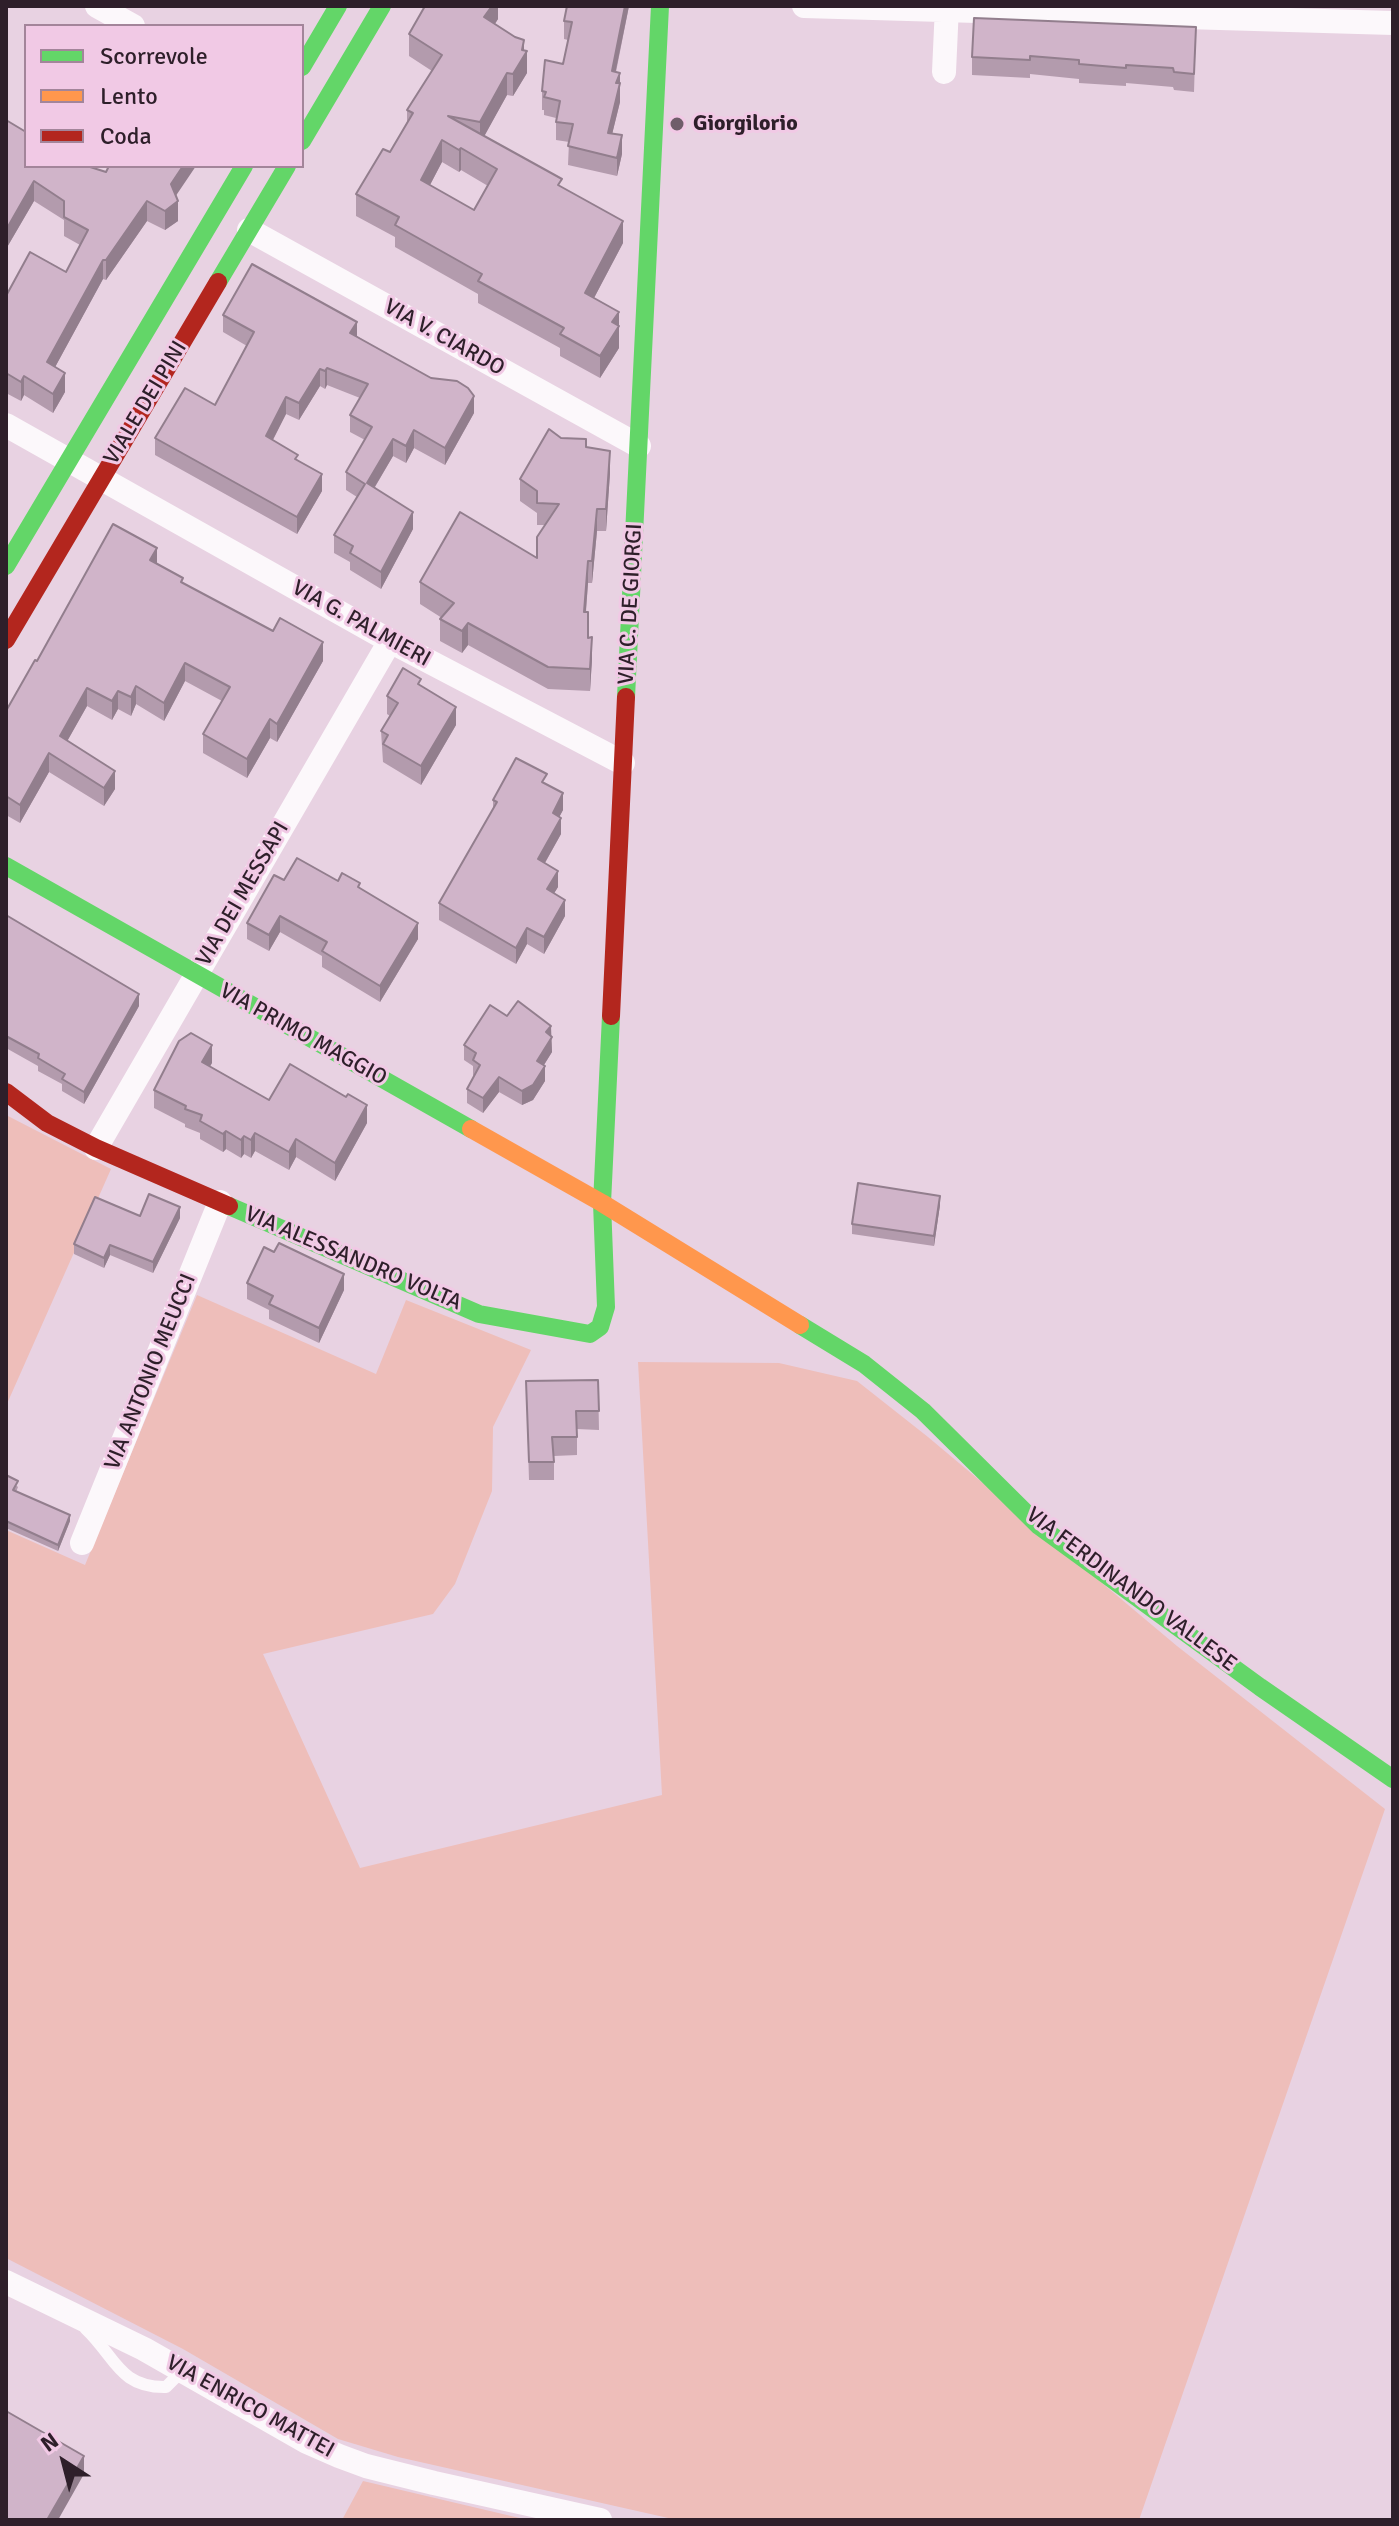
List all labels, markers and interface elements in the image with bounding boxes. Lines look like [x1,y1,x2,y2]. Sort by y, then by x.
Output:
legend [24,24,304,168]
text: Scorrevole [100,41,208,71]
text: Lento [100,81,158,111]
place label: Giorgilorio [693,111,798,137]
marker: Giorgilorio [668,115,686,133]
text: Coda [100,121,152,151]
street label: VIA V. CIARDO [379,294,509,382]
street label: VIALE DEI PINI [99,336,193,470]
street label: VIA C. DE GIORGI [614,523,648,685]
street label: VIA G. PALMIERI [287,575,435,673]
street label: VIA DEI MESSAPI [191,817,295,971]
street label: VIA PRIMO MAGGIO [215,978,391,1092]
street label: VIA ALESSANDRO VOLTA [241,1201,465,1317]
street label: VIA ANTONIO MEUCCI [100,1270,202,1474]
street label: VIA FERDINANDO VALLESE [1021,1502,1241,1678]
street label: VIA ENRICO MATTEI [161,2350,339,2464]
north arrow [24,2422,104,2502]
text: N [35,2427,64,2458]

